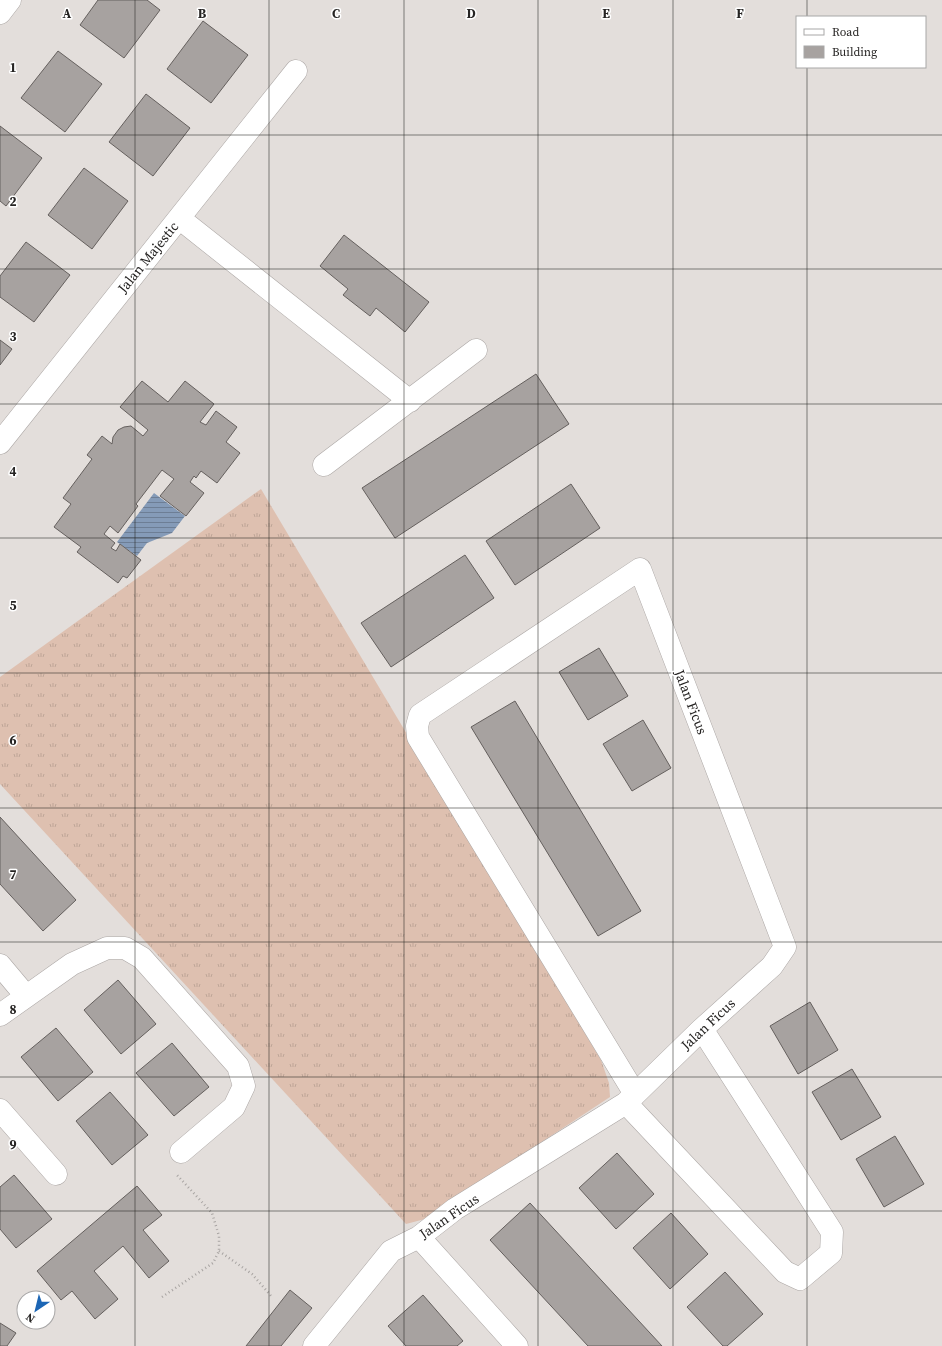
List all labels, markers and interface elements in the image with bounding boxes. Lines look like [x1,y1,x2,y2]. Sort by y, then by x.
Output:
text: A [63,5,72,22]
text: B [198,5,207,22]
text: C [332,5,340,22]
text: D [466,5,476,22]
text: E [602,5,610,22]
text: F [736,5,744,22]
legend [796,16,926,68]
text: Road [832,24,859,40]
text: Building [832,44,877,60]
text: 1 [9,59,17,76]
text: 2 [9,193,17,210]
street label: Jalan Majestic [112,217,183,298]
text: 3 [9,328,17,345]
text: 4 [9,463,17,480]
text: 5 [9,597,17,614]
street label: Jalan Ficus [669,666,713,737]
text: 6 [9,732,17,749]
text: 7 [9,866,17,883]
street label: Jalan Ficus [676,993,740,1055]
text: 8 [9,1001,17,1018]
text: 9 [9,1136,17,1153]
street label: Jalan Ficus [414,1189,483,1244]
north arrow [16,1290,56,1330]
text: N [23,1309,38,1326]

